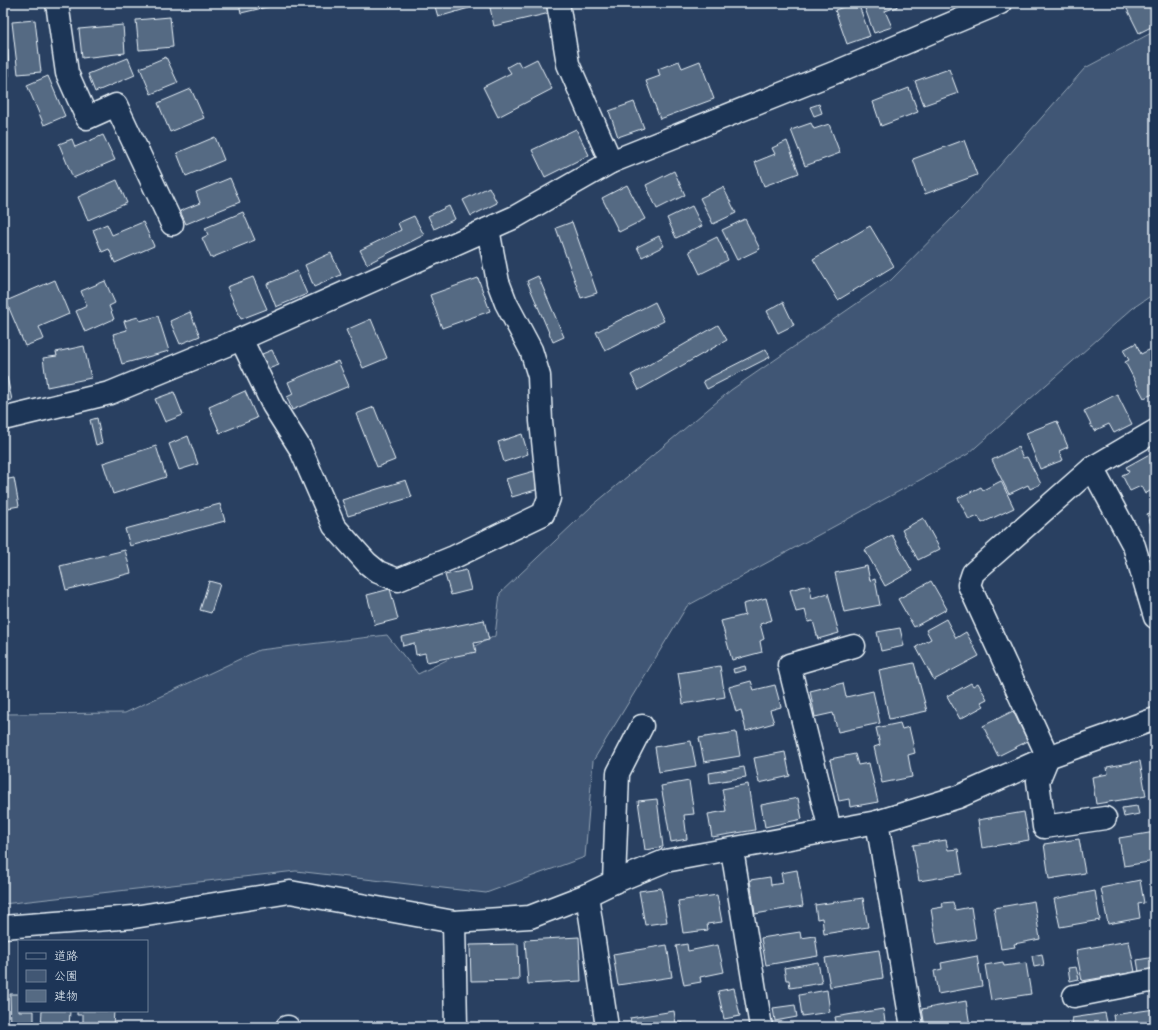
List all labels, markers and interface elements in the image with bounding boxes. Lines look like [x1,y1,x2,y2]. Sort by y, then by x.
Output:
legend [18,940,148,1012]
text: 道路 [54,947,78,963]
text: 公園 [54,967,78,983]
text: 建物 [54,987,78,1003]

